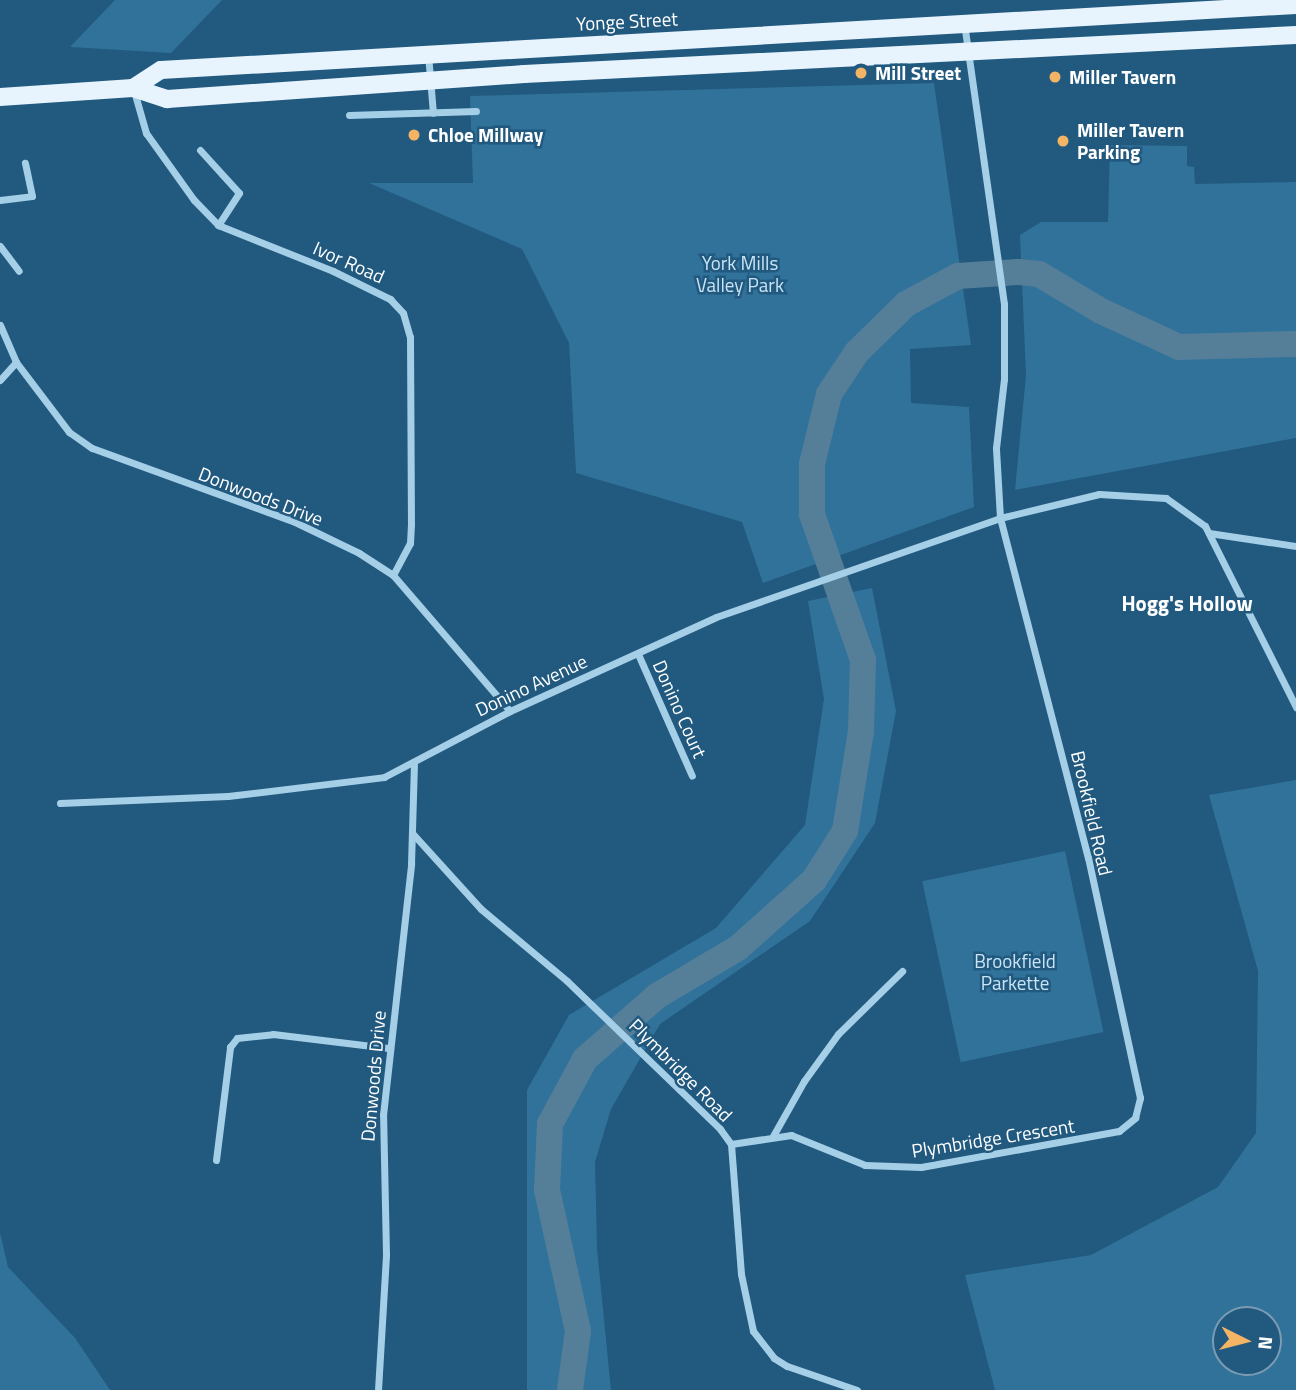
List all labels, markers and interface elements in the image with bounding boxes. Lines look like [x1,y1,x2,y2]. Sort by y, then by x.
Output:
street label: Yonge Street [576,7,678,35]
place label: Mill Street [875,62,961,84]
marker: Mill Street [853,65,869,81]
place label: Miller Tavern [1069,66,1176,88]
marker: Miller Tavern [1047,69,1063,85]
place label: Miller Tavern Parking [1077,119,1184,163]
place label: Chloe Millway [428,124,543,146]
marker: Chloe Millway [406,127,422,143]
marker: Miller Tavern Parking [1055,133,1071,149]
street label: Ivor Road [310,236,388,288]
park label: York Mills Valley Park [696,252,784,296]
street label: Donwoods Drive [196,462,326,530]
district label: Hogg's Hollow [1121,590,1253,616]
street label: Donino Avenue [472,649,590,721]
street label: Donino Court [648,657,712,761]
street label: Brookfield Road [1067,749,1117,877]
park label: Brookfield Parkette [974,950,1056,994]
street label: Donwoods Drive [356,1010,390,1142]
street label: Plymbridge Road [625,1014,737,1126]
street label: Plymbridge Crescent [910,1114,1076,1162]
north arrow [1212,1306,1282,1376]
text: N [1251,1335,1282,1351]

